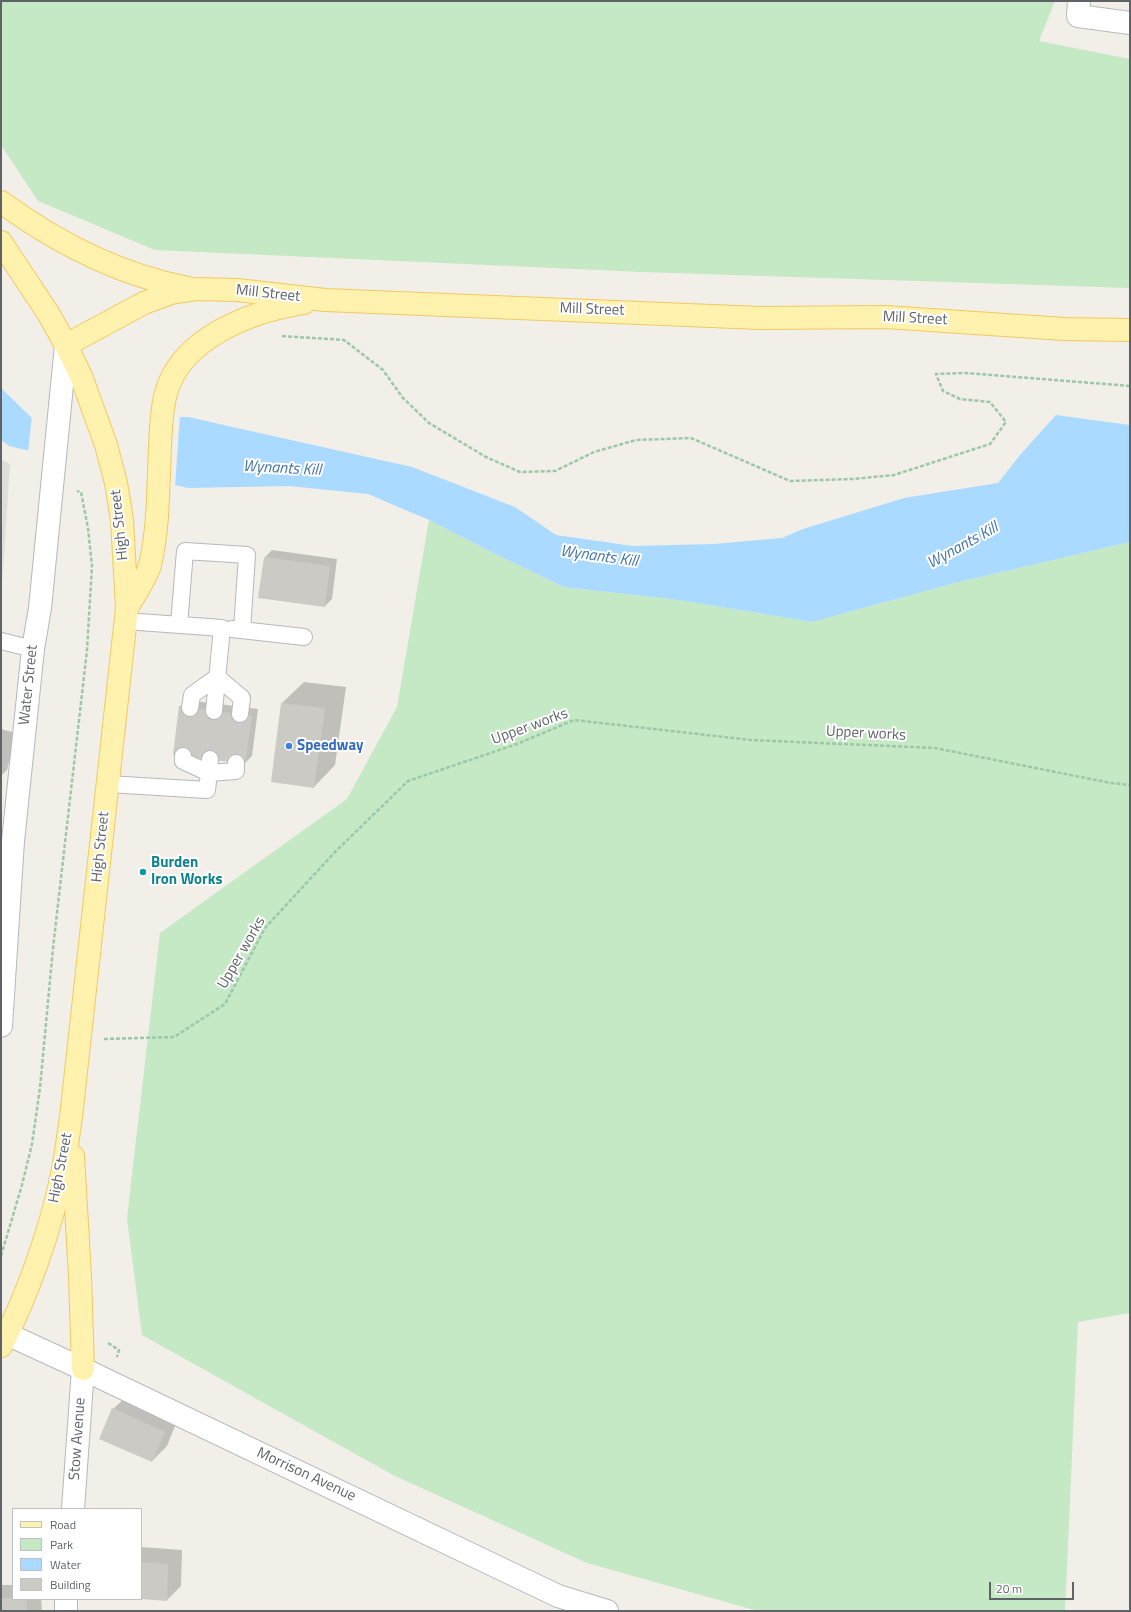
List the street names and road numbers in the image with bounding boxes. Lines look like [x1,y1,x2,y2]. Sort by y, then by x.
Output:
street label: Mill Street [235,282,301,306]
street label: Mill Street [559,300,625,320]
street label: Mill Street [882,308,948,330]
street label: High Street [107,489,133,561]
street label: Water Street [16,644,42,726]
street label: Upper works [489,705,571,749]
street label: Upper works [826,723,906,745]
street label: High Street [88,811,114,883]
street label: Upper works [214,914,270,992]
street label: High Street [45,1131,77,1205]
street label: Stow Avenue [66,1397,90,1481]
street label: Morrison Avenue [254,1444,358,1506]

